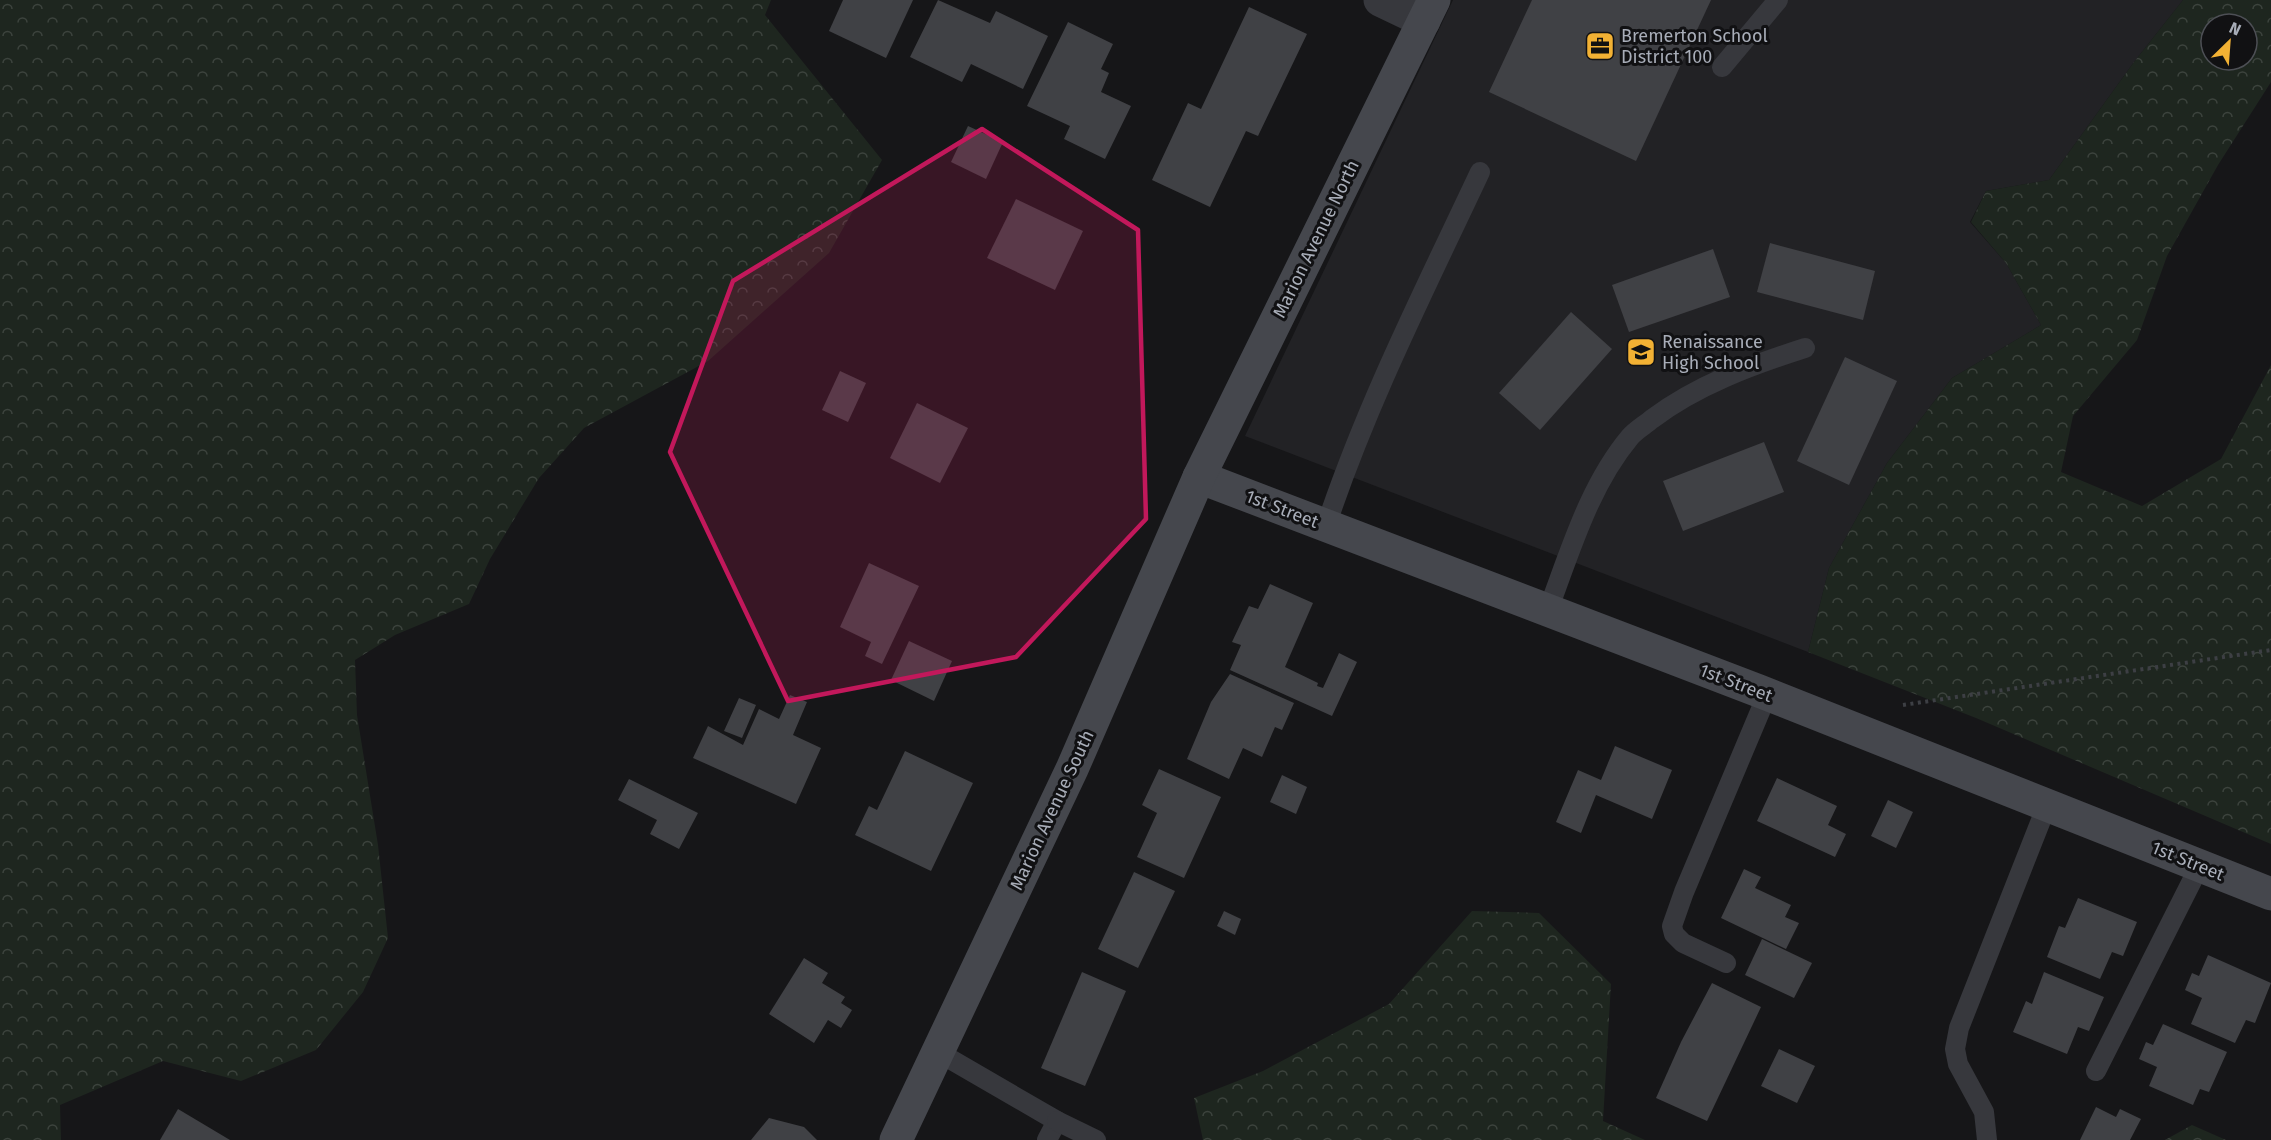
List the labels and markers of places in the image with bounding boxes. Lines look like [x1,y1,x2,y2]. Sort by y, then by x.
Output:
place label: Bremerton School District 100 [1621,25,1768,68]
office icon: Bremerton School District 100 [1584,30,1616,62]
place label: Renaissance High School [1662,331,1763,374]
school or university icon: Renaissance High School [1625,336,1657,368]

